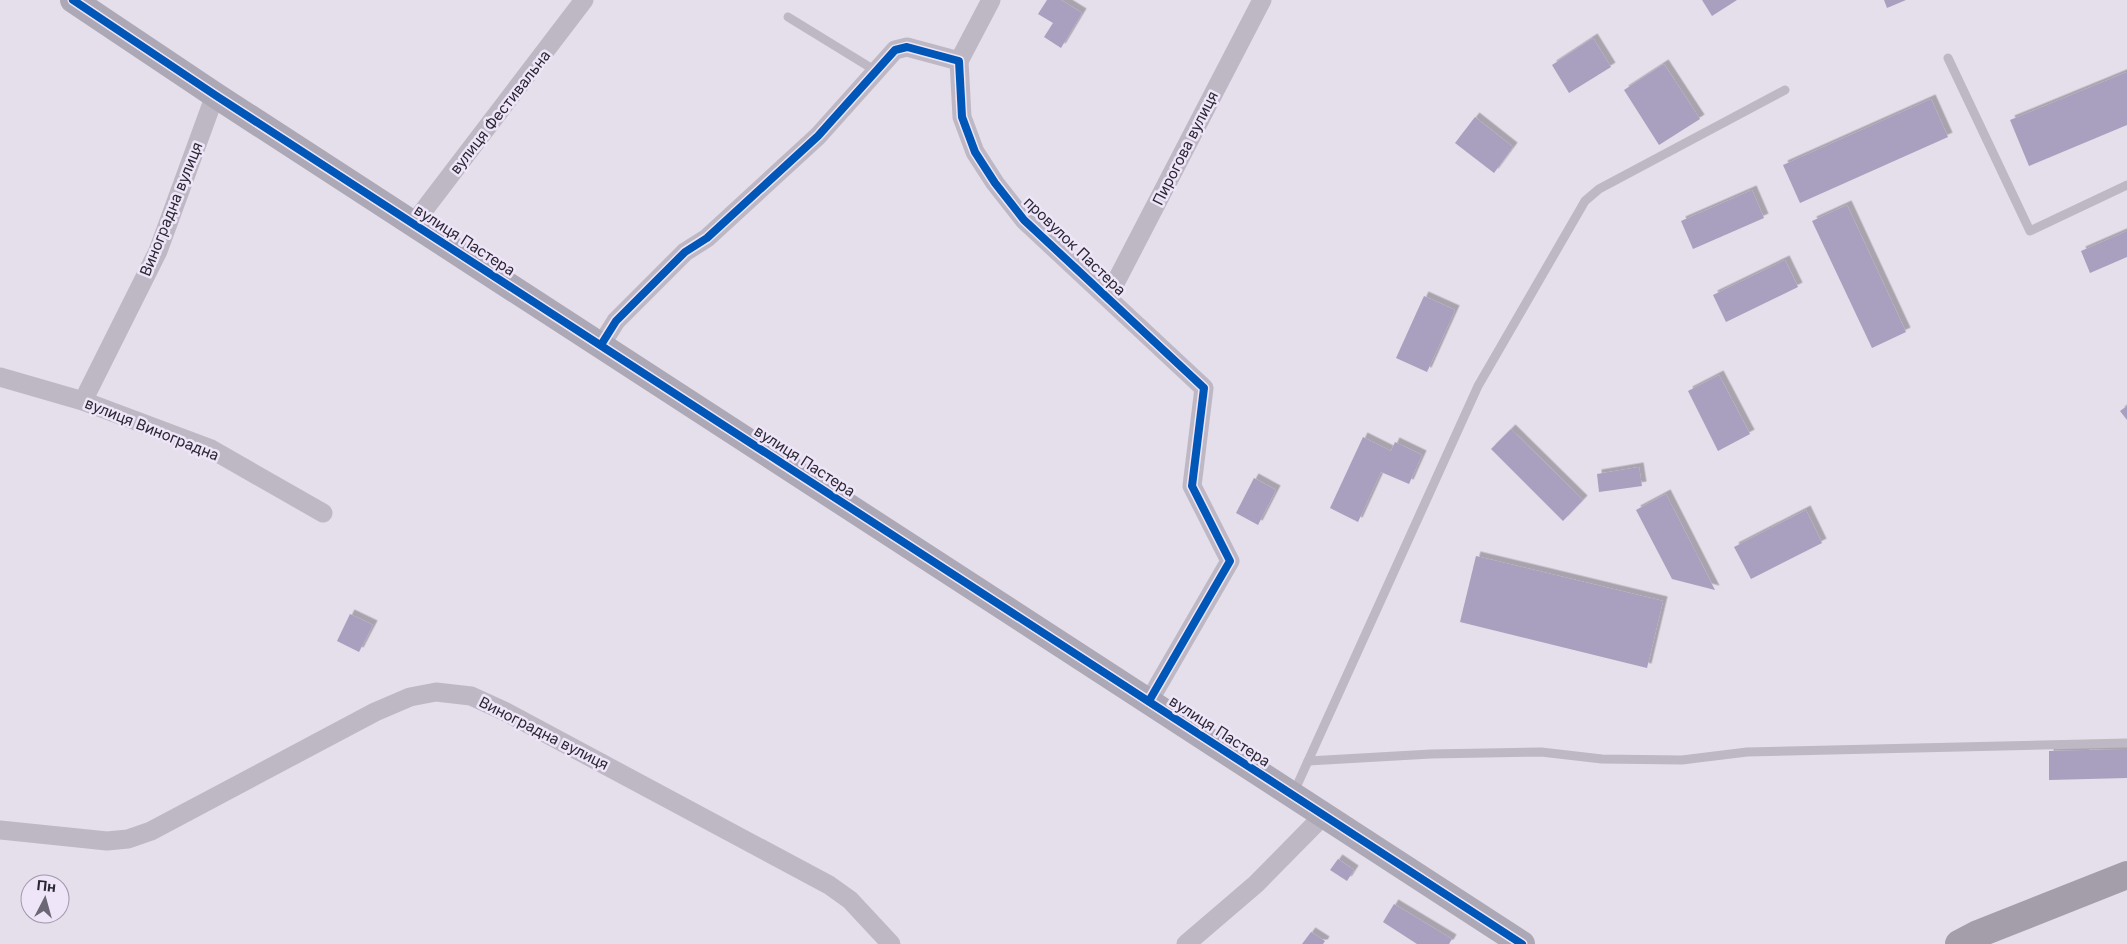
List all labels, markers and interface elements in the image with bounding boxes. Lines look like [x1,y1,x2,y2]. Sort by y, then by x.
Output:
street label: вулиця Фестивальна [446,46,554,178]
street label: Пирогова вулиця [1148,88,1222,208]
street label: Виноградна вулиця [135,139,207,279]
street label: провулок Пастера [1020,192,1130,300]
street label: вулиця Пастера [411,200,519,280]
street label: вулиця Виноградна [82,393,222,465]
street label: вулиця Пастера [751,421,859,501]
street label: вулиця Пастера [1166,691,1274,771]
street label: Виноградна вулиця [476,692,612,774]
north arrow [20,874,70,924]
text: Пн [36,876,57,895]

